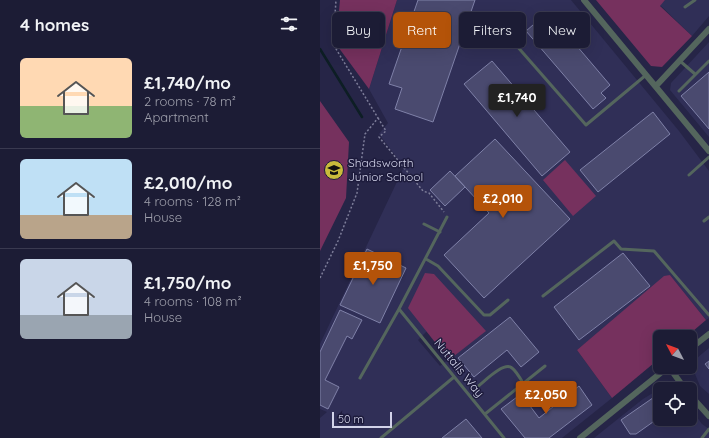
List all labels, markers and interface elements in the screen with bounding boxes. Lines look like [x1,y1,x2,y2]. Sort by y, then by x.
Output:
chip: Buy [332,12,385,48]
chip: Rent [393,12,451,48]
chip: Filters [459,12,526,48]
chip: New [534,12,590,48]
icon: filters [278,13,300,35]
text: 4 homes [20,14,89,35]
text: £1,740/mo [144,72,231,93]
icon: home [52,74,100,122]
pin: £1,740 [484,84,550,118]
text: £1,740 [498,89,537,105]
text: 2 rooms · 78 m² [144,93,236,109]
text: Apartment [144,109,209,125]
place label: Shadsworth Junior School [348,155,423,184]
school or university icon: Shadsworth Junior School [323,159,345,181]
text: £2,010/mo [144,172,232,193]
icon: home [52,175,100,223]
pin: £2,010 [470,185,536,219]
text: £2,010 [483,190,523,206]
text: 4 rooms · 128 m² [144,193,241,209]
text: House [144,209,182,225]
pin: £1,750 [340,252,406,286]
text: £1,750 [353,257,393,273]
text: £1,750/mo [144,272,231,293]
icon: home [52,275,100,323]
text: 4 rooms · 108 m² [144,293,242,309]
text: House [144,309,182,325]
north arrow [653,330,697,374]
map controls [653,330,697,426]
street label: Nuttalls Way [431,335,488,400]
pin: £2,050 [513,381,579,415]
button: locate [653,382,697,426]
text: £2,050 [525,386,567,402]
scale bar [332,410,392,429]
text: 50 m [338,412,364,426]

